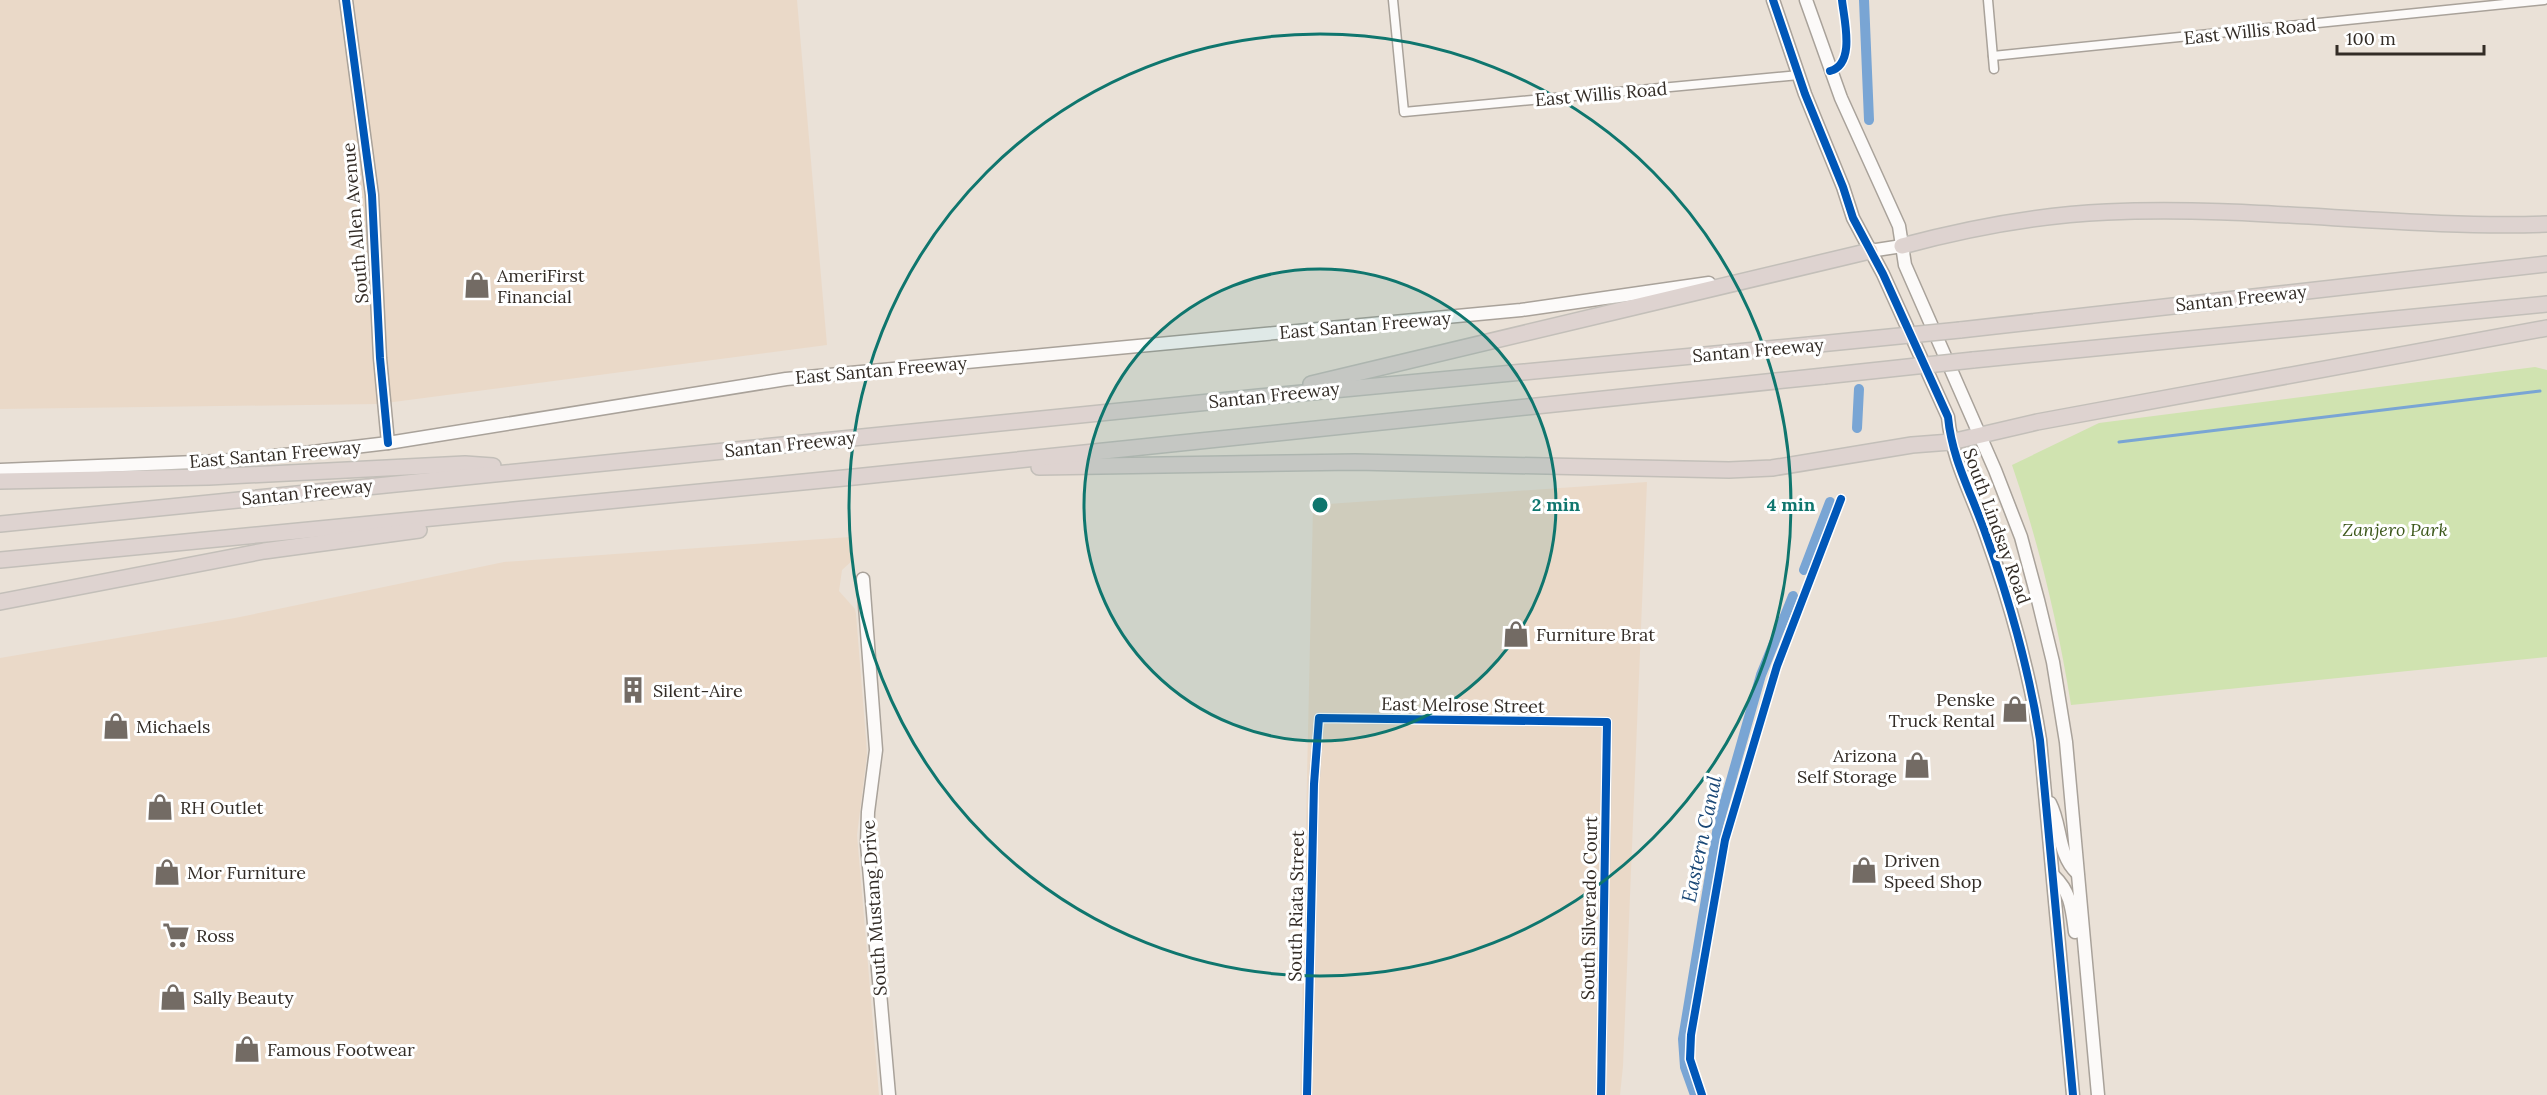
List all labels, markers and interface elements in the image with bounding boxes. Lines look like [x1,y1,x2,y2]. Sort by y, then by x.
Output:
street label: East Willis Road [2183,13,2318,49]
scale bar [2337,18,2484,56]
text: 100 m [2346,27,2396,50]
street label: East Willis Road [1534,77,1668,111]
street label: South Allen Avenue [336,141,373,304]
place label: AmeriFirst Financial [496,264,585,308]
shop icon: AmeriFirst Financial [462,270,492,300]
street label: Santan Freeway [2174,280,2308,316]
street label: East Santan Freeway [1278,306,1452,344]
street label: Santan Freeway [1691,333,1825,367]
street label: East Santan Freeway [794,351,968,389]
street label: Santan Freeway [1207,377,1341,413]
street label: Santan Freeway [723,426,857,462]
street label: East Santan Freeway [188,435,362,473]
street label: South Lindsay Road [1958,445,2036,607]
street label: Santan Freeway [240,474,374,510]
text: 2 min [1532,493,1581,516]
text: 4 min [1767,493,1816,516]
centre of rings [1310,495,1330,515]
park label: Zanjero Park [2342,518,2448,541]
shop icon: Furniture Brat [1501,619,1531,649]
place label: Furniture Brat [1536,623,1655,646]
building icon: Silent-Aire [618,675,648,705]
place label: Silent-Aire [653,679,743,702]
place label: Penske Truck Rental [1888,688,1995,732]
street label: East Melrose Street [1381,692,1545,718]
shop icon: Penske Truck Rental [2000,694,2030,724]
shop icon: Michaels [101,711,131,741]
place label: Michaels [136,715,210,738]
place label: Arizona Self Storage [1797,744,1897,788]
shop icon: Arizona Self Storage [1902,750,1932,780]
water label: Eastern Canal [1675,773,1727,905]
shop icon: RH Outlet [145,792,175,822]
place label: RH Outlet [180,796,264,819]
street label: South Silverado Court [1576,816,1602,1000]
street label: South Mustang Drive [856,819,892,997]
street label: South Riata Street [1283,830,1309,982]
place label: Driven Speed Shop [1884,849,1982,893]
shop icon: Driven Speed Shop [1849,855,1879,885]
shop icon: Mor Furniture [152,857,182,887]
place label: Mor Furniture [187,861,306,884]
supermarket icon: Ross [161,920,191,950]
place label: Ross [196,924,234,947]
shop icon: Sally Beauty [158,982,188,1012]
place label: Sally Beauty [193,986,294,1009]
shop icon: Famous Footwear [232,1034,262,1064]
place label: Famous Footwear [267,1038,415,1061]

